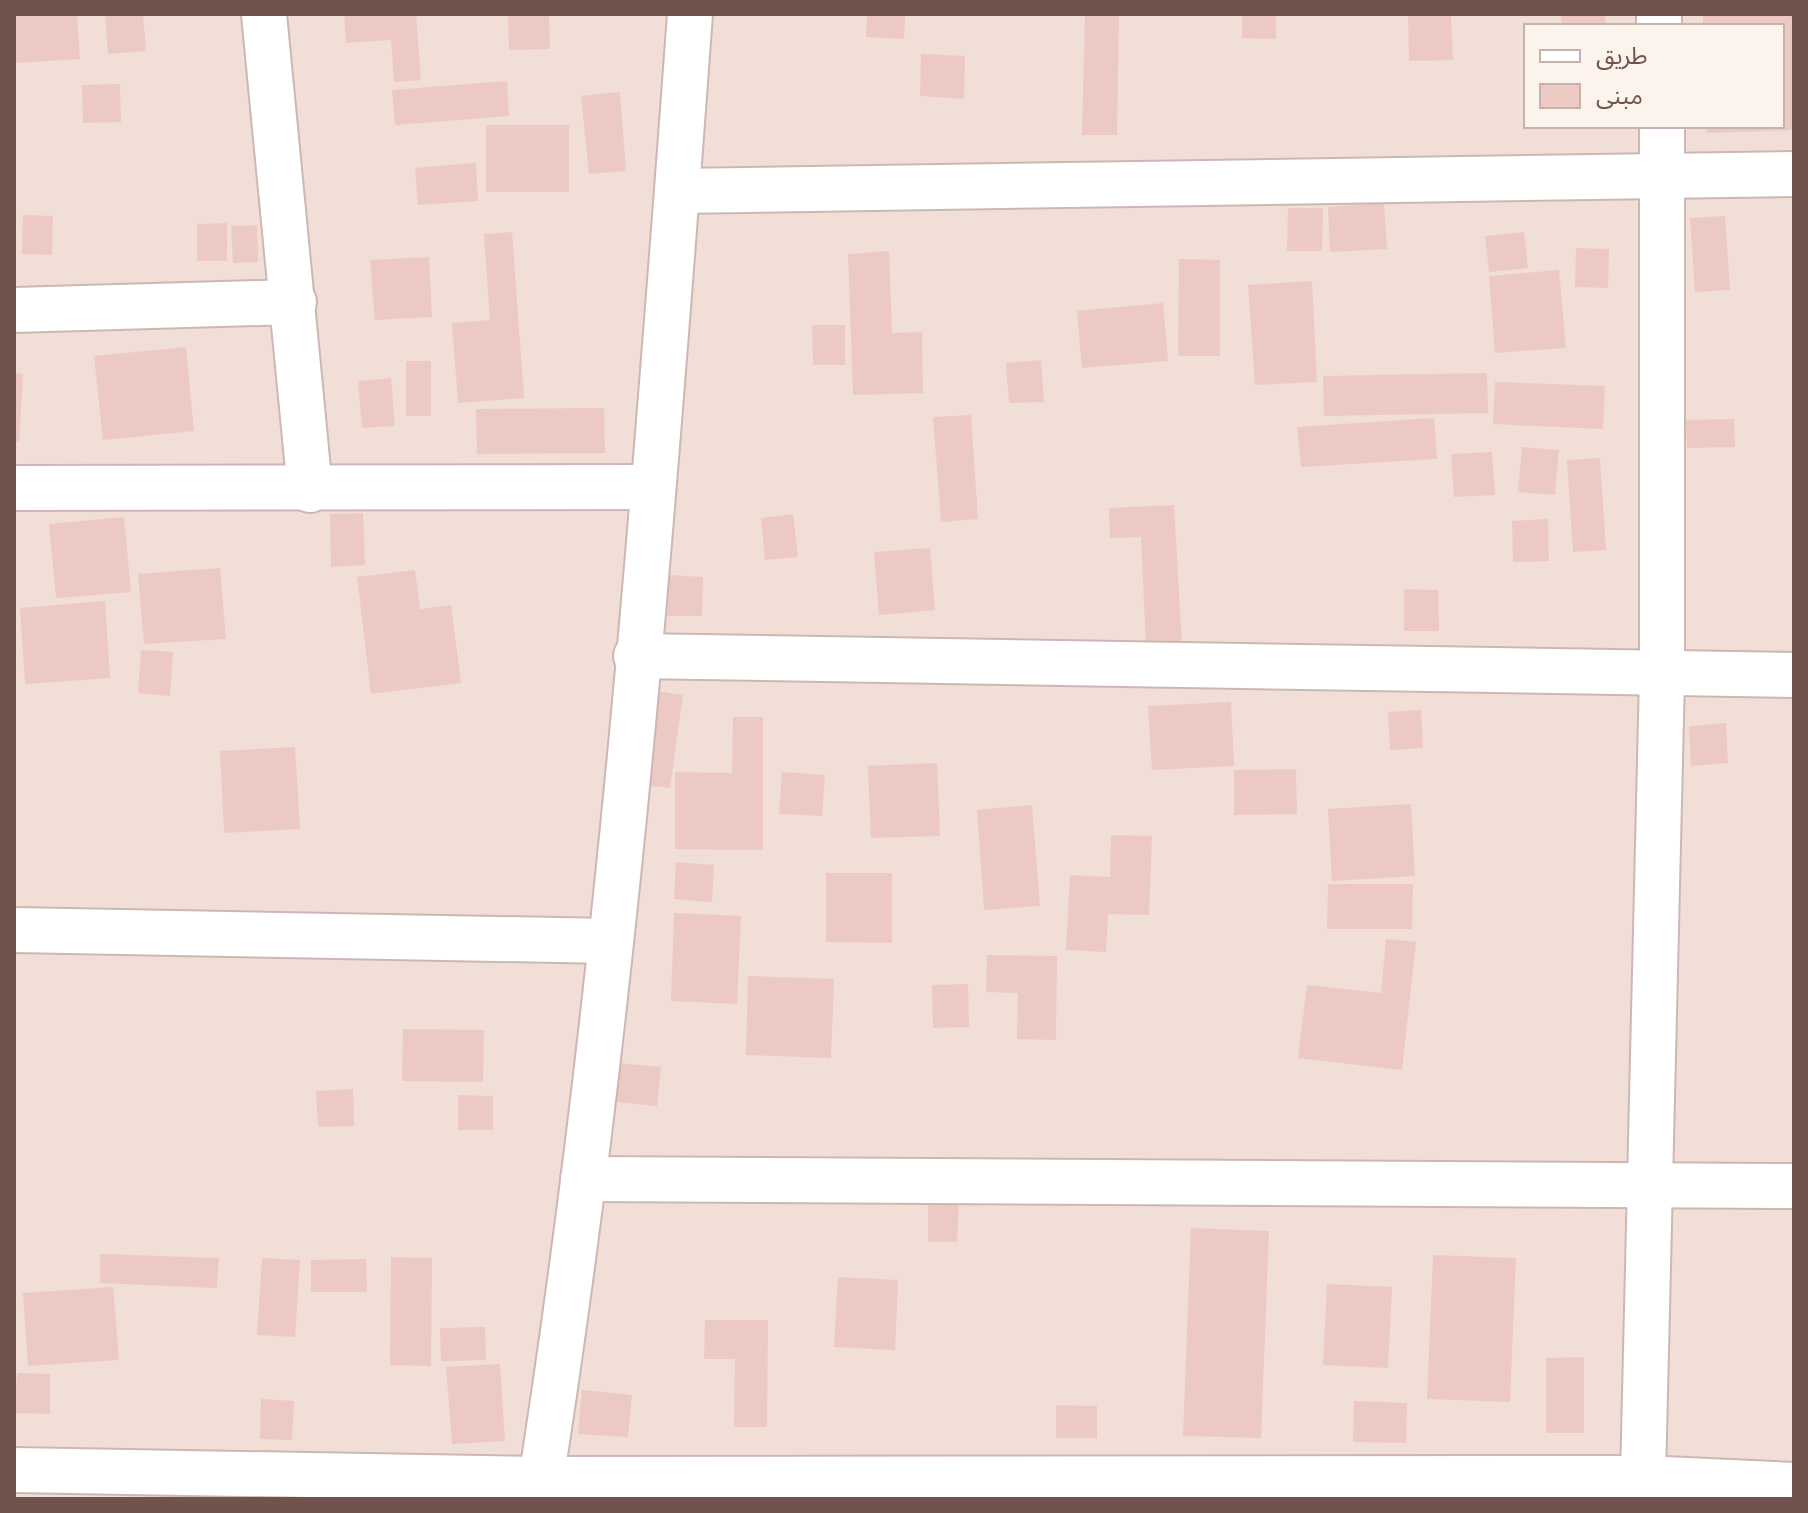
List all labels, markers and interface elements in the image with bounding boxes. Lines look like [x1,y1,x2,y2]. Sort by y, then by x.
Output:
legend [1524,24,1784,128]
text: طريق [1596,40,1648,71]
text: مبنى [1596,80,1643,109]

